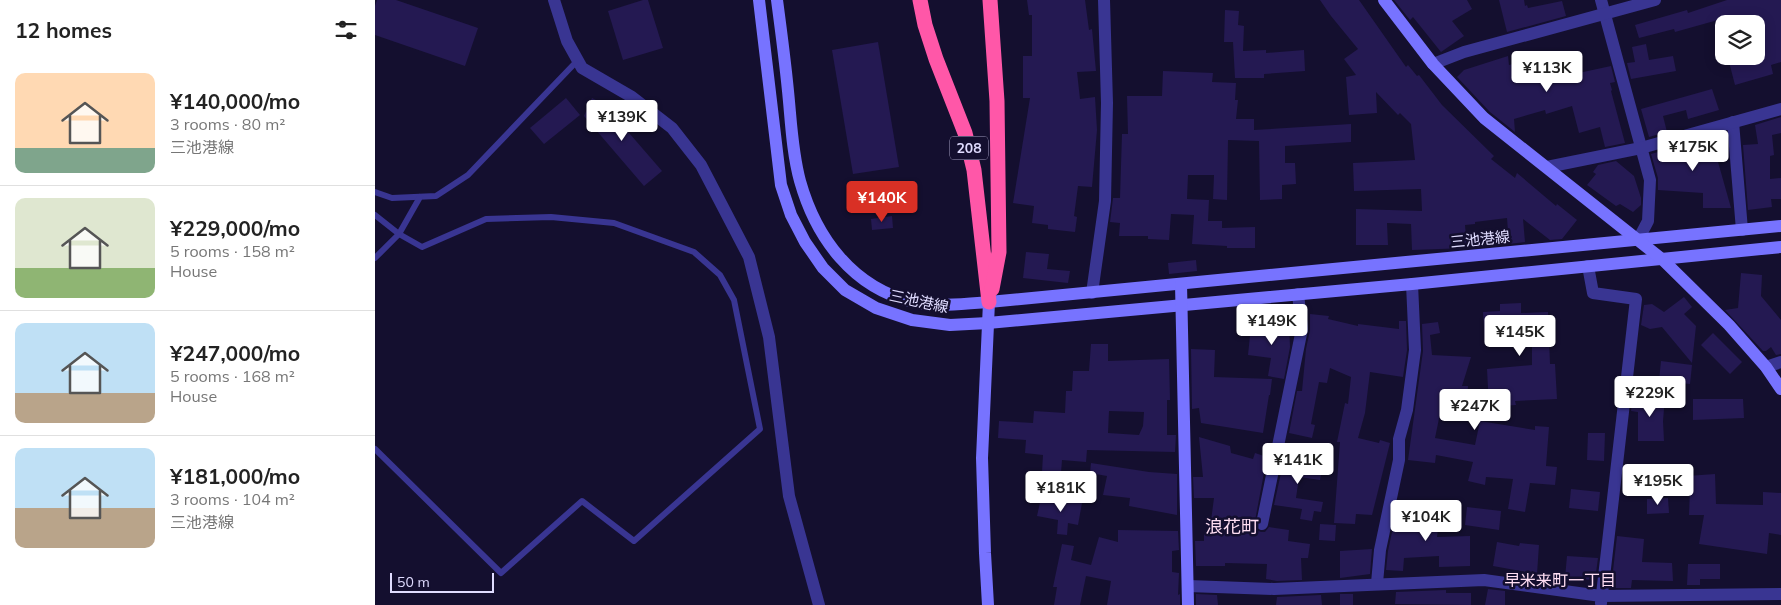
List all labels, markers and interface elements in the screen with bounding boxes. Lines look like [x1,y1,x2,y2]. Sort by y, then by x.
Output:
map controls [1715,15,1765,65]
button: layers [1715,15,1765,65]
icon: filters [332,16,360,44]
text: 12 homes [15,17,112,43]
pin: ¥113K [1512,51,1582,93]
text: ¥113K [1522,57,1572,77]
text: ¥140,000/mo [170,88,300,114]
icon: home [55,93,115,153]
pin: ¥139K [587,100,657,142]
text: ¥139K [597,106,647,126]
text: 3 rooms · 80 m² [170,114,285,134]
pin: ¥175K [1658,130,1728,172]
road number: 208 [950,136,988,160]
text: ¥175K [1668,136,1718,156]
text: 三池港線 [170,137,234,157]
pin: ¥140K [847,180,917,223]
text: ¥140K [857,187,907,207]
text: ¥229,000/mo [170,215,300,241]
icon: home [55,218,115,278]
street label: 三池港線 [1449,226,1511,252]
text: 5 rooms · 158 m² [170,241,295,261]
text: House [170,261,217,281]
street label: 三池港線 [888,285,950,317]
pin: ¥149K [1237,304,1307,346]
text: ¥149K [1247,310,1297,330]
pin: ¥145K [1485,314,1555,357]
text: ¥145K [1495,321,1545,341]
text: ¥247,000/mo [170,340,300,366]
icon: home [55,343,115,403]
text: 5 rooms · 168 m² [170,366,295,386]
pin: ¥229K [1615,376,1685,418]
text: ¥229K [1625,382,1675,402]
text: House [170,386,217,406]
pin: ¥247K [1440,388,1510,431]
text: ¥247K [1450,395,1500,415]
pin: ¥141K [1263,442,1333,485]
text: ¥141K [1273,449,1323,469]
text: ¥181,000/mo [170,463,300,489]
pin: ¥195K [1623,464,1693,506]
icon: home [55,468,115,528]
pin: ¥181K [1026,470,1096,513]
text: ¥195K [1633,470,1683,490]
text: ¥181K [1036,477,1086,497]
text: 3 rooms · 104 m² [170,489,295,509]
pin: ¥104K [1391,500,1461,542]
text: ¥104K [1401,506,1451,526]
text: 三池港線 [170,512,234,532]
district label: 浪花町 [1205,515,1259,538]
scale bar [390,570,494,593]
district label: 早米来町一丁目 [1504,570,1616,590]
text: 50 m [397,573,430,591]

